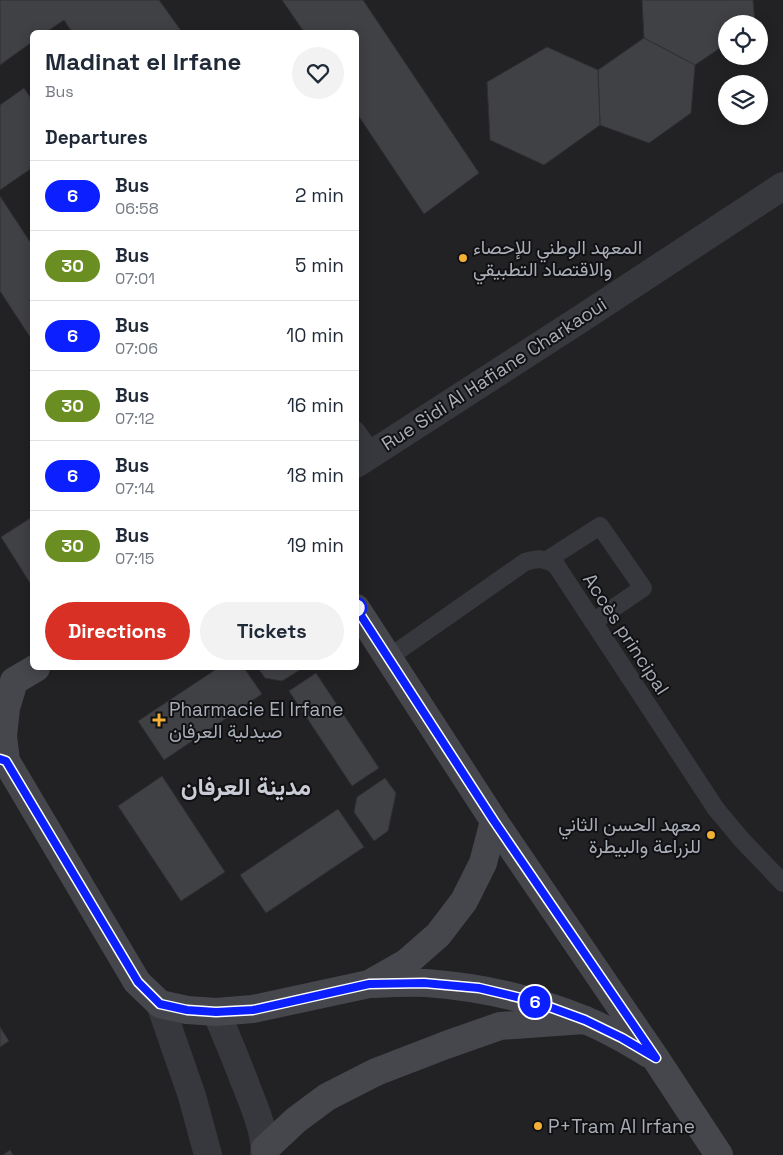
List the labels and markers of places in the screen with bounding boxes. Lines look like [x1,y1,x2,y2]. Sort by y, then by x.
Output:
place label: المعهد الوطني للإحصاء والاقتصاد التطبيقي [473,235,642,285]
marker: المعهد الوطني للإحصاء والاقتصاد التطبيقي [457,252,469,264]
unlabelled marker [345,597,367,619]
place label: Pharmacie El Irfane صيدلية العرفان [169,697,343,744]
marker: Pharmacie El Irfane صيدلية العرفان [153,714,165,726]
place label: معهد الحسن الثاني للزراعة والبيطرة [558,812,701,859]
marker: معهد الحسن الثاني للزراعة والبيطرة [705,829,717,841]
place label: P+Tram Al Irfane [548,1114,695,1139]
marker: P+Tram Al Irfane [532,1120,544,1132]

